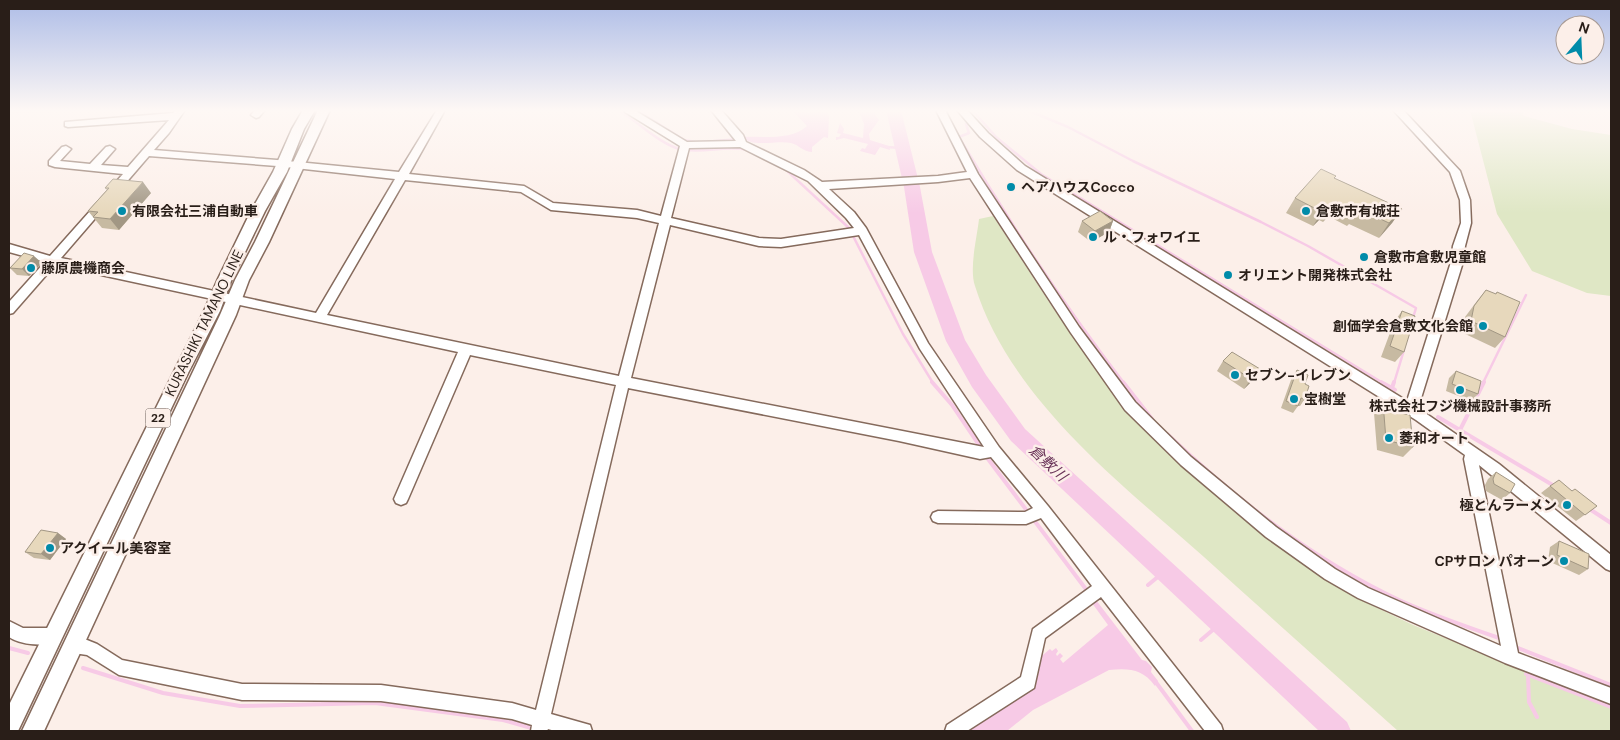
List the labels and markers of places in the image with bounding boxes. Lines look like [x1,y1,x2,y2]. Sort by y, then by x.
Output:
place label: ヘアハウスCocco [1021,178,1135,196]
marker: ヘアハウスCocco [1005,181,1017,193]
place label: 有限会社三浦自動車 [132,202,258,220]
place label: 倉敷市有城荘 [1316,202,1400,220]
marker: 有限会社三浦自動車 [116,205,128,217]
marker: 倉敷市有城荘 [1300,205,1312,217]
place label: ル・フォワイエ [1103,228,1201,246]
marker: ル・フォワイエ [1087,231,1099,243]
place label: 倉敷市倉敷児童館 [1374,248,1486,266]
marker: 倉敷市倉敷児童館 [1358,251,1370,263]
place label: 藤原農機商会 [41,259,125,277]
marker: 藤原農機商会 [25,262,37,274]
place label: オリエント開発株式会社 [1238,266,1392,284]
marker: オリエント開発株式会社 [1222,269,1234,281]
place label: 創価学会倉敷文化会館 [1333,317,1473,335]
marker: 創価学会倉敷文化会館 [1477,320,1489,332]
place label: セブン-イレブン [1245,366,1351,384]
marker: セブン-イレブン [1229,369,1241,381]
marker: 株式会社フジ機械設計事務所 [1454,384,1466,396]
place label: 宝樹堂 [1304,390,1346,408]
marker: 宝樹堂 [1288,393,1300,405]
place label: 株式会社フジ機械設計事務所 [1369,397,1551,415]
place label: 菱和オート [1399,429,1469,447]
marker: 菱和オート [1383,432,1395,444]
place label: 極とんラーメン [1460,496,1557,514]
marker: 極とんラーメン [1561,499,1573,511]
place label: アクイール美容室 [60,539,171,557]
marker: アクイール美容室 [44,542,56,554]
place label: CPサロン パオーン [1434,552,1554,570]
marker: CPサロン パオーン [1558,555,1570,567]

